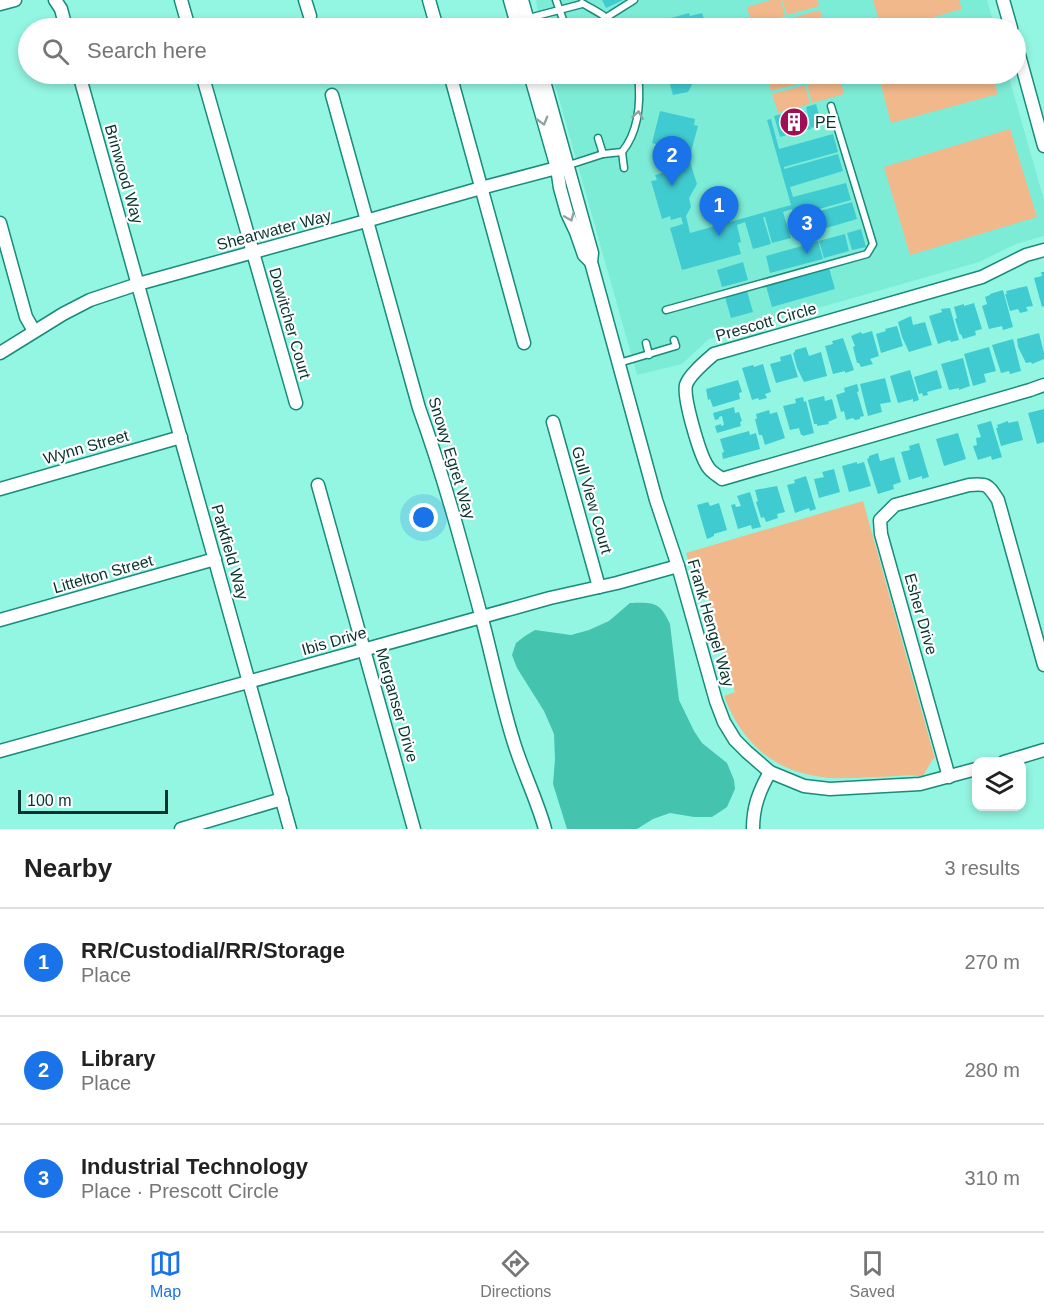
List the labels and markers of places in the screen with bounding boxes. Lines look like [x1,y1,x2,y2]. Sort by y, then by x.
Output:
building icon: PE [778,106,810,138]
place label: PE [815,114,836,131]
pin: 2 [652,136,692,186]
pin: 1 [700,186,738,236]
pin: 3 [788,204,826,254]

